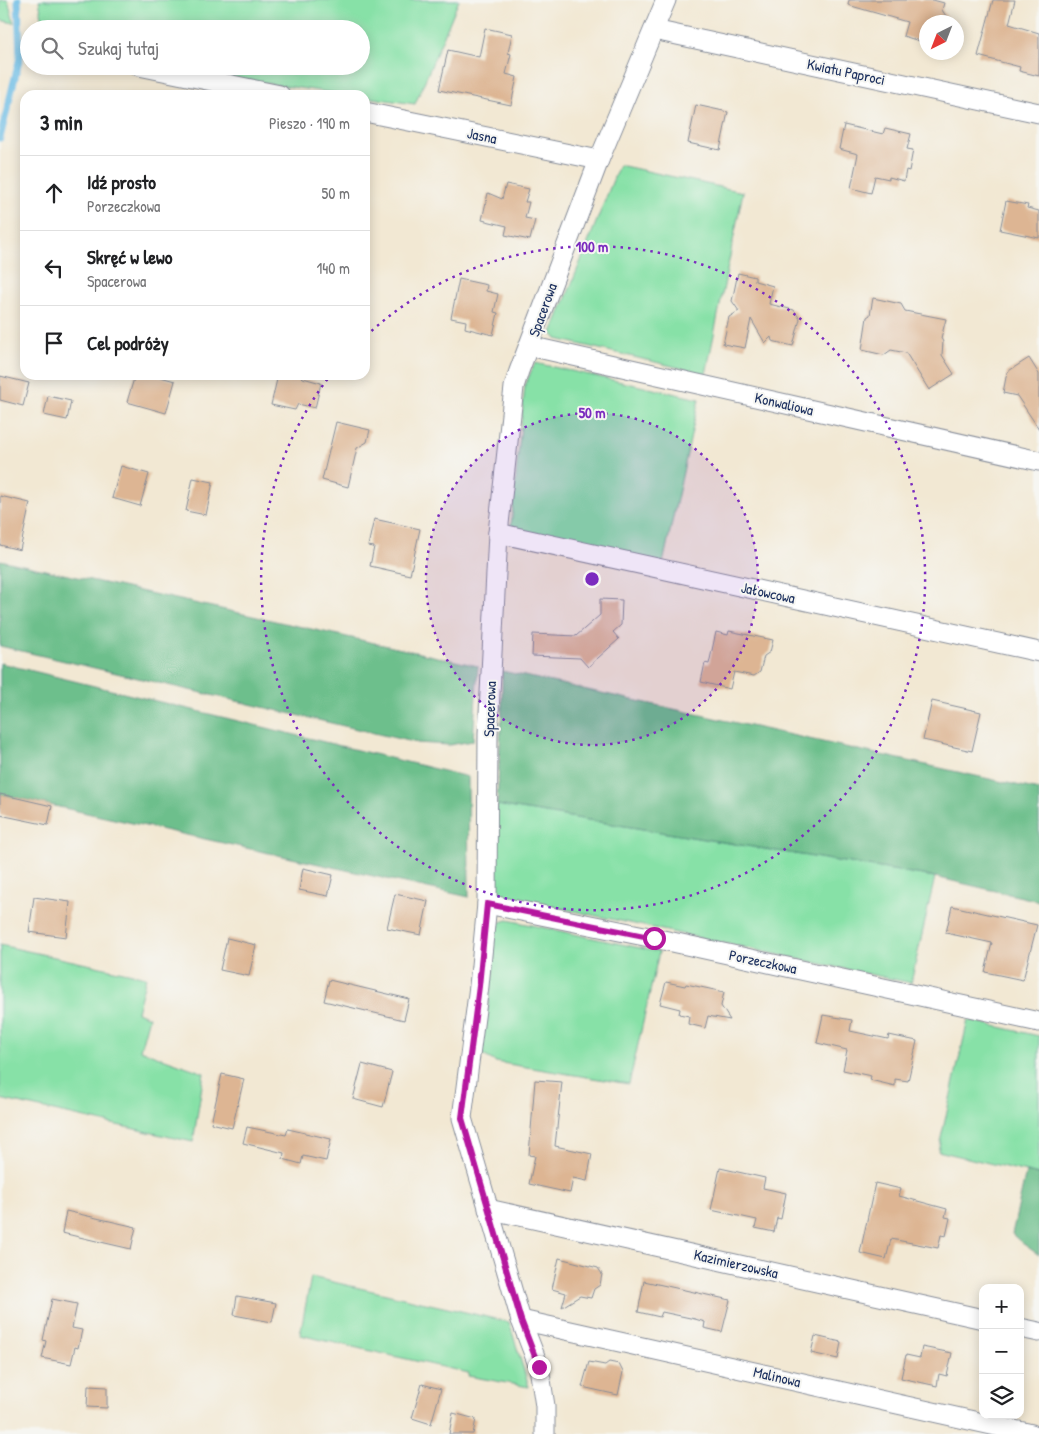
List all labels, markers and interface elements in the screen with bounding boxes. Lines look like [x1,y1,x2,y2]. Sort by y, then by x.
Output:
north arrow [919,15,964,60]
search box [20,20,370,75]
icon: search [38,34,66,62]
text: Szukaj tutaj [78,35,159,61]
street label: Kwiatu Paproci [805,53,887,90]
text: 3 min [40,108,83,137]
text: Pieszo · 190 m [269,112,350,134]
street label: Jasna [465,122,499,149]
text: Idź prosto [87,169,156,195]
icon: ahead [40,179,68,207]
text: 50 m [322,182,350,204]
text: Porzeczkowa [87,195,160,217]
text: 100 m [576,236,608,257]
text: Skręć w lewo [87,244,172,270]
icon: left [40,254,68,282]
text: 140 m [316,257,350,279]
text: Spacerowa [87,270,146,292]
street label: Spacerowa [523,280,562,340]
icon: arrive [40,329,68,357]
text: Cel podróży [87,330,169,356]
street label: Konwaliowa [753,387,816,420]
text: 50 m [579,402,605,423]
centre of rings [583,570,601,588]
street label: Jałowcowa [739,577,797,609]
street label: Spacerowa [478,681,501,737]
route start [643,927,666,950]
street label: Porzeczkowa [727,944,799,979]
street label: Kazimierzowska [692,1244,781,1283]
map controls [979,1284,1024,1419]
button: + [979,1284,1024,1329]
button: − [979,1329,1024,1374]
route end [528,1356,551,1379]
street label: Malinowa [751,1361,803,1392]
button: layers [979,1374,1024,1419]

